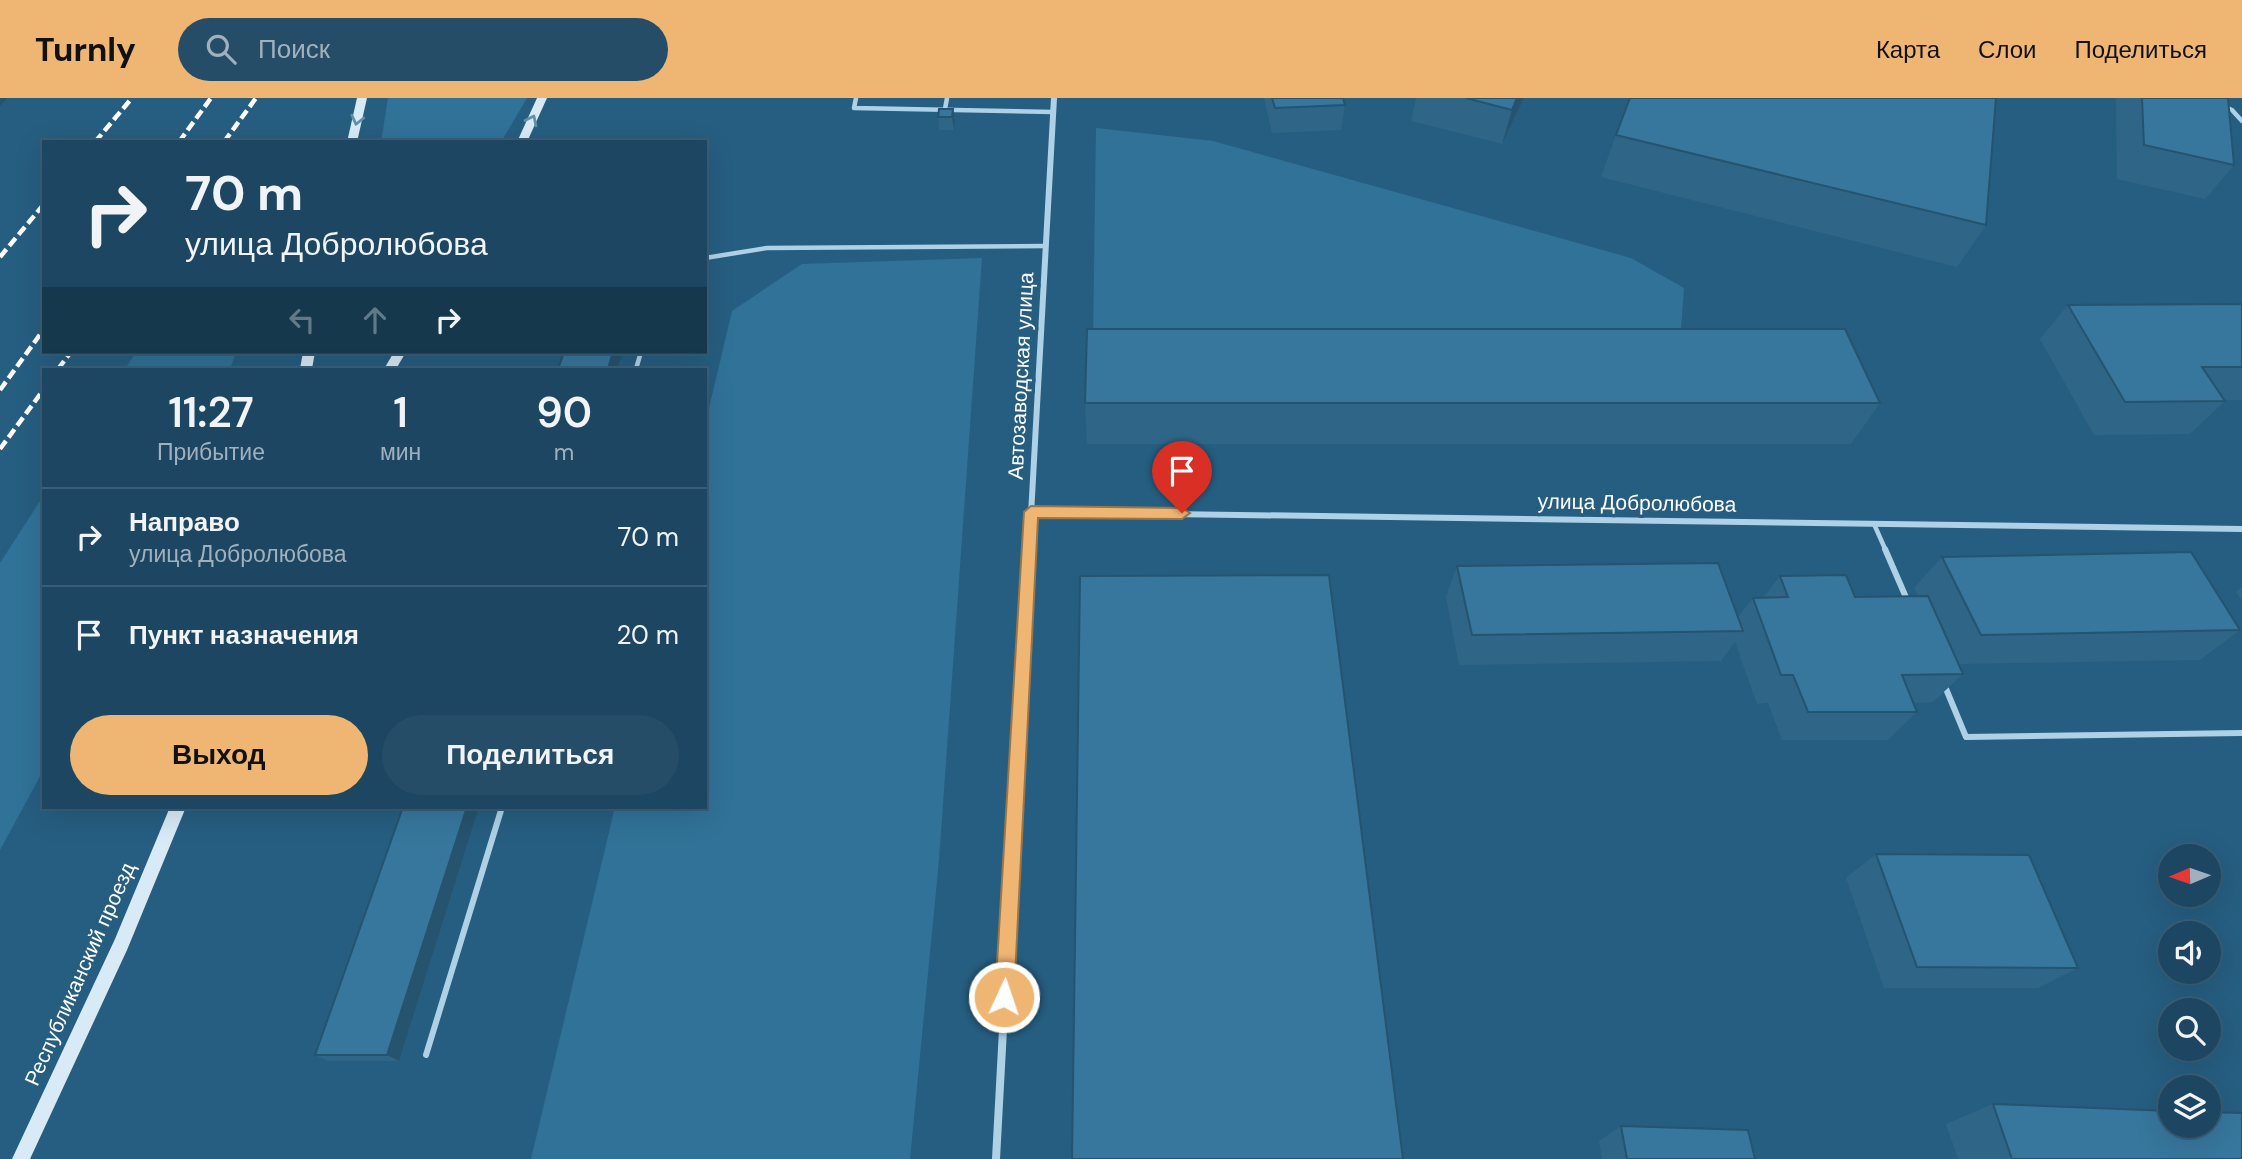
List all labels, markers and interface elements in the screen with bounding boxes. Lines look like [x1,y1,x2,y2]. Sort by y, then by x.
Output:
search box [178,18,668,81]
text: Turnly [35,28,136,71]
icon: search [202,30,240,68]
text: Поиск [258,32,330,66]
text: Карта [1876,34,1940,65]
text: Слои [1978,34,2036,65]
text: Поделиться [2074,34,2207,65]
one-way arrow [350,114,365,126]
one-way arrow [524,115,538,127]
text: 70 m [185,161,303,225]
icon: right [70,168,161,259]
text: улица Добролюбова [185,223,488,265]
street label: Автозаводская улица [1002,271,1040,480]
icon: left [283,301,321,339]
icon: ahead [356,301,394,339]
icon: right [429,301,467,339]
text: 11:27 [168,385,254,440]
text: 1 [393,385,408,440]
text: 90 [536,385,592,440]
text: Прибытие [157,437,265,467]
text: мин [380,437,421,467]
text: m [554,437,574,467]
pin [1152,441,1212,513]
icon: arrive [1163,452,1201,490]
street label: улица Добролюбова [1537,487,1737,519]
text: Направо [129,505,240,539]
icon: right [70,518,108,556]
text: 70 m [618,520,679,554]
text: улица Добролюбова [129,539,347,569]
icon: arrive [70,616,108,654]
text: Пункт назначения [129,618,359,652]
text: 20 m [616,618,679,652]
button: Выход [70,715,368,795]
button: Поделиться [382,715,679,795]
north arrow [2158,844,2221,906]
map controls [2158,844,2221,1138]
street label: Республиканский проезд [18,858,142,1090]
button: sound [2158,921,2221,984]
position arrow [967,960,1041,1034]
button: search [2158,998,2221,1061]
button: layers [2158,1075,2221,1138]

